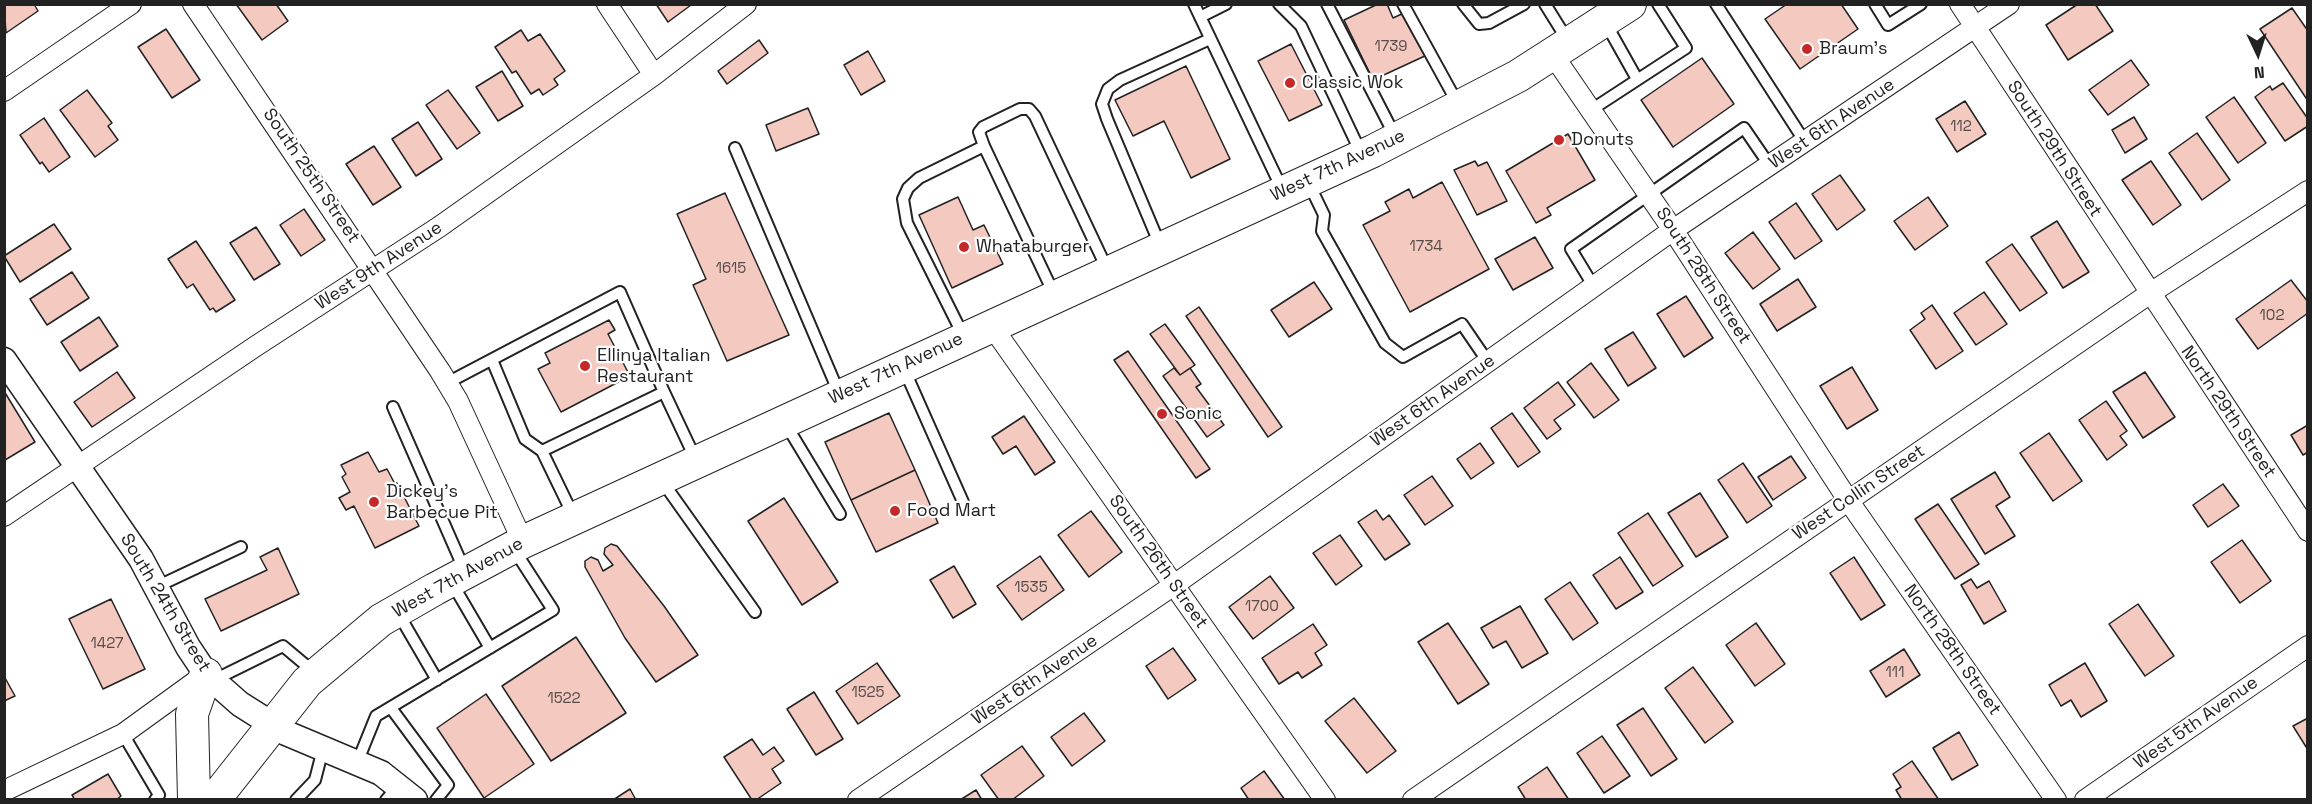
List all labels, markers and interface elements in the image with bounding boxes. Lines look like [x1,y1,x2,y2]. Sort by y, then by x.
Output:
north arrow [2228,24,2288,84]
house number: 1739 [1375,38,1407,56]
place label: Braum's [1819,38,1887,60]
marker: Braum's [1800,42,1814,56]
text: N [2253,62,2265,83]
place label: Classic Wok [1302,72,1403,94]
street label: West 6th Avenue [1765,74,1899,174]
marker: Classic Wok [1283,76,1297,90]
street label: South 29th Street [2002,77,2106,221]
street label: South 25th Street [258,105,364,247]
house number: 112 [1950,118,1972,136]
street label: West 7th Avenue [1267,125,1409,207]
place label: Donuts [1571,129,1634,151]
marker: Donuts [1552,133,1566,147]
street label: South 28th Street [1651,204,1755,348]
street label: West 9th Avenue [312,217,446,315]
place label: Whataburger [976,236,1089,258]
house number: 1734 [1409,238,1443,256]
marker: Whataburger [957,240,971,254]
house number: 1615 [716,260,746,278]
house number: 102 [2260,307,2284,325]
street label: West 7th Avenue [825,328,967,410]
street label: North 29th Street [2176,342,2280,482]
place label: Ellinya Italian Restaurant [597,345,710,388]
street label: West 6th Avenue [1367,350,1499,452]
marker: Ellinya Italian Restaurant [578,359,592,373]
place label: Sonic [1174,403,1222,425]
marker: Sonic [1155,407,1169,421]
street label: West Collin Street [1789,441,1929,545]
place label: Dickey's Barbecue Pit [386,481,498,524]
street label: South 26th Street [1104,491,1212,633]
marker: Dickey's Barbecue Pit [367,495,381,509]
place label: Food Mart [907,500,996,522]
marker: Food Mart [888,504,902,518]
street label: South 24th Street [115,530,215,676]
street label: West 7th Avenue [389,533,527,623]
house number: 1535 [1014,579,1048,597]
street label: North 28th Street [1899,580,2005,720]
house number: 1700 [1245,598,1279,616]
street label: West 6th Avenue [968,630,1102,730]
house number: 1427 [90,635,124,653]
house number: 111 [1886,664,1904,682]
street label: West 5th Avenue [2130,672,2262,774]
house number: 1525 [851,684,885,702]
house number: 1522 [547,690,581,708]

